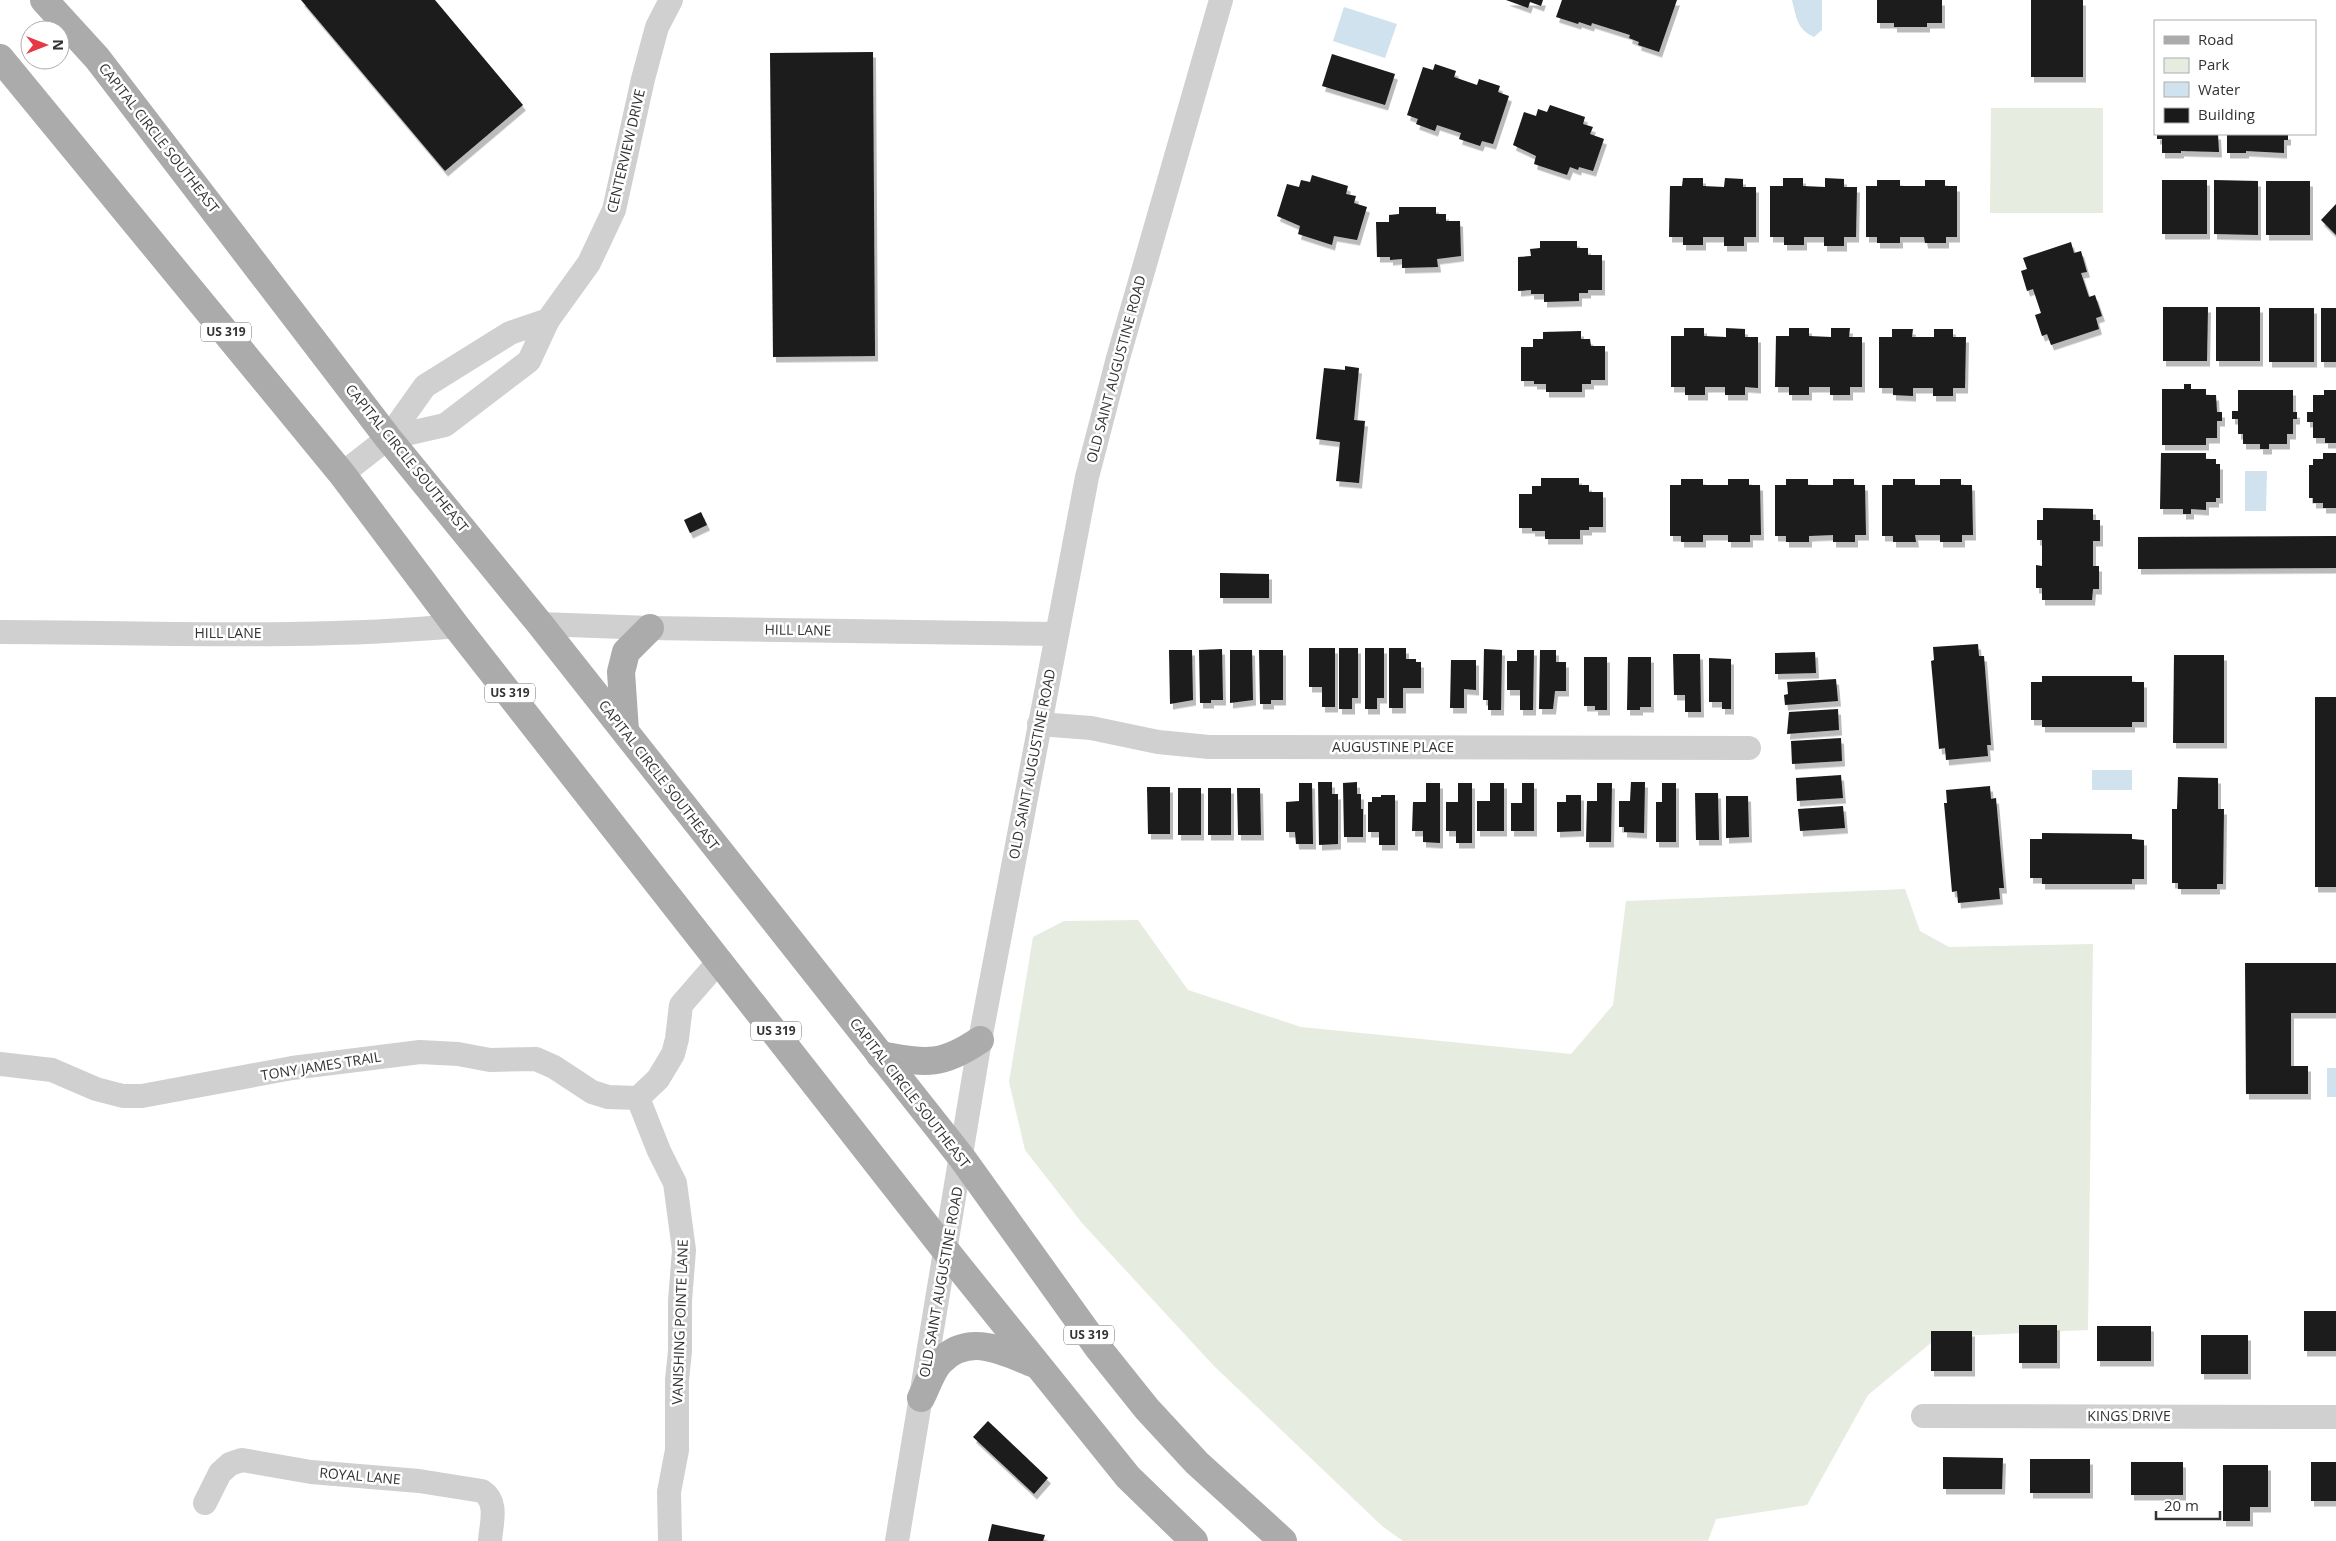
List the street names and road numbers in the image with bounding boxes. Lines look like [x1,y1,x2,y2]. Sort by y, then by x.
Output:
street label: CAPITAL CIRCLE SOUTHEAST [95,59,224,217]
street label: CENTERVIEW DRIVE [602,87,649,215]
street label: OLD SAINT AUGUSTINE ROAD [1081,273,1150,465]
road number: US 319 [201,322,251,342]
street label: CAPITAL CIRCLE SOUTHEAST [342,380,473,536]
street label: HILL LANE [764,619,832,640]
street label: HILL LANE [195,623,261,642]
street label: OLD SAINT AUGUSTINE ROAD [1004,667,1059,861]
road number: US 319 [485,684,535,702]
street label: CAPITAL CIRCLE SOUTHEAST [595,696,724,854]
street label: AUGUSTINE PLACE [1332,737,1454,756]
street label: CAPITAL CIRCLE SOUTHEAST [846,1014,975,1172]
road number: US 319 [751,1021,801,1040]
street label: TONY JAMES TRAIL [260,1047,382,1084]
street label: OLD SAINT AUGUSTINE ROAD [914,1185,967,1379]
street label: VANISHING POINTE LANE [667,1239,692,1405]
road number: US 319 [1064,1326,1114,1344]
street label: KINGS DRIVE [2087,1406,2171,1425]
street label: ROYAL LANE [319,1462,402,1489]

